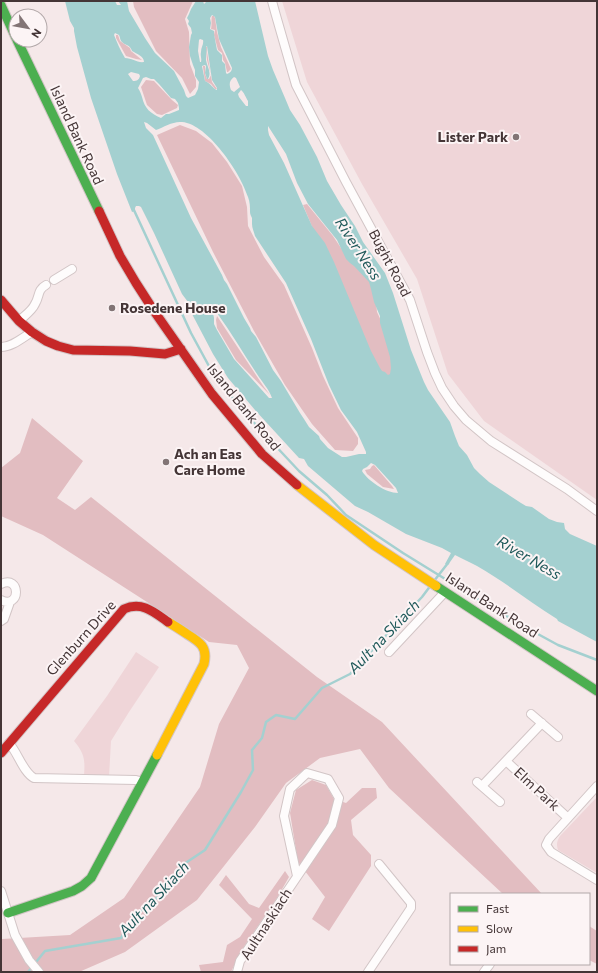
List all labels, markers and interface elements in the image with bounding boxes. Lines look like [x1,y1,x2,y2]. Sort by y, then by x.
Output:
north arrow [8,8,48,48]
text: N [29,27,45,41]
street label: Island Bank Road [47,83,108,187]
place label: Lister Park [438,128,508,145]
marker: Lister Park [511,132,521,142]
water label: River Ness [332,214,386,283]
street label: Bught Road [366,226,415,299]
place label: Rosedene House [120,299,226,316]
marker: Rosedene House [107,303,117,313]
street label: Island Bank Road [204,360,285,454]
place label: Ach an Eas Care Home [174,445,245,478]
marker: Ach an Eas Care Home [161,457,171,467]
water label: River Ness [494,532,565,583]
street label: Island Bank Road [443,568,542,641]
water label: Ault na Skiach [343,596,423,678]
street label: Glenburn Drive [42,597,119,679]
street label: Elm Park [511,763,564,814]
water label: Ault na Skiach [113,857,192,940]
street label: Aultnaskiach [236,885,295,963]
legend [450,893,590,965]
text: Fast [486,901,509,915]
text: Slow [486,921,513,935]
text: Jam [486,941,506,956]

